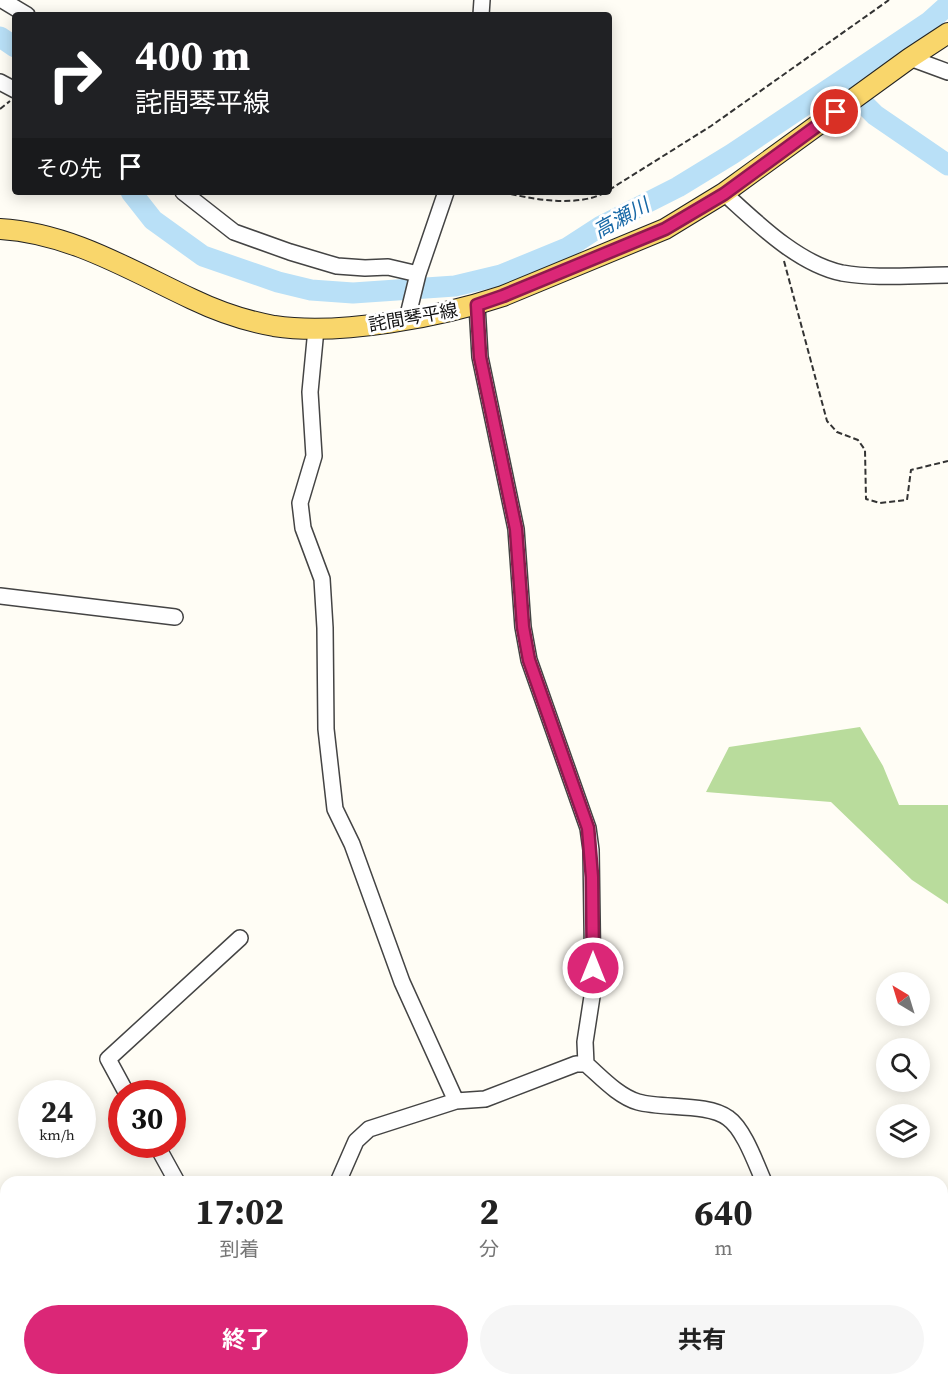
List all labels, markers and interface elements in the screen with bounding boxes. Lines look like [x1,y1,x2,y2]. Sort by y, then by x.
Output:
text: 400 m [135,26,250,84]
icon: right [36,36,114,114]
text: 詫間琴平線 [135,84,270,121]
pin [810,86,861,137]
icon: arrive [819,95,852,128]
icon: arrive [114,150,147,183]
text: その先 [36,153,102,183]
water label: 高瀬川 [588,190,656,245]
street label: 詫間琴平線 [367,297,459,337]
position arrow [561,936,625,1000]
north arrow [876,972,930,1026]
map controls [876,972,930,1158]
button: search [876,1038,930,1092]
speed limit sign: 30 [108,1080,186,1158]
text: 24 [41,1091,73,1132]
button: layers [876,1104,930,1158]
text: km/h [39,1124,75,1145]
text: 17:02 [195,1187,284,1236]
text: 2 [479,1187,499,1236]
text: 640 [694,1188,753,1237]
text: m [715,1234,733,1262]
text: 到着 [220,1235,260,1263]
text: 分 [479,1235,499,1263]
button: 終了 [24,1305,468,1374]
button: 共有 [480,1305,924,1374]

